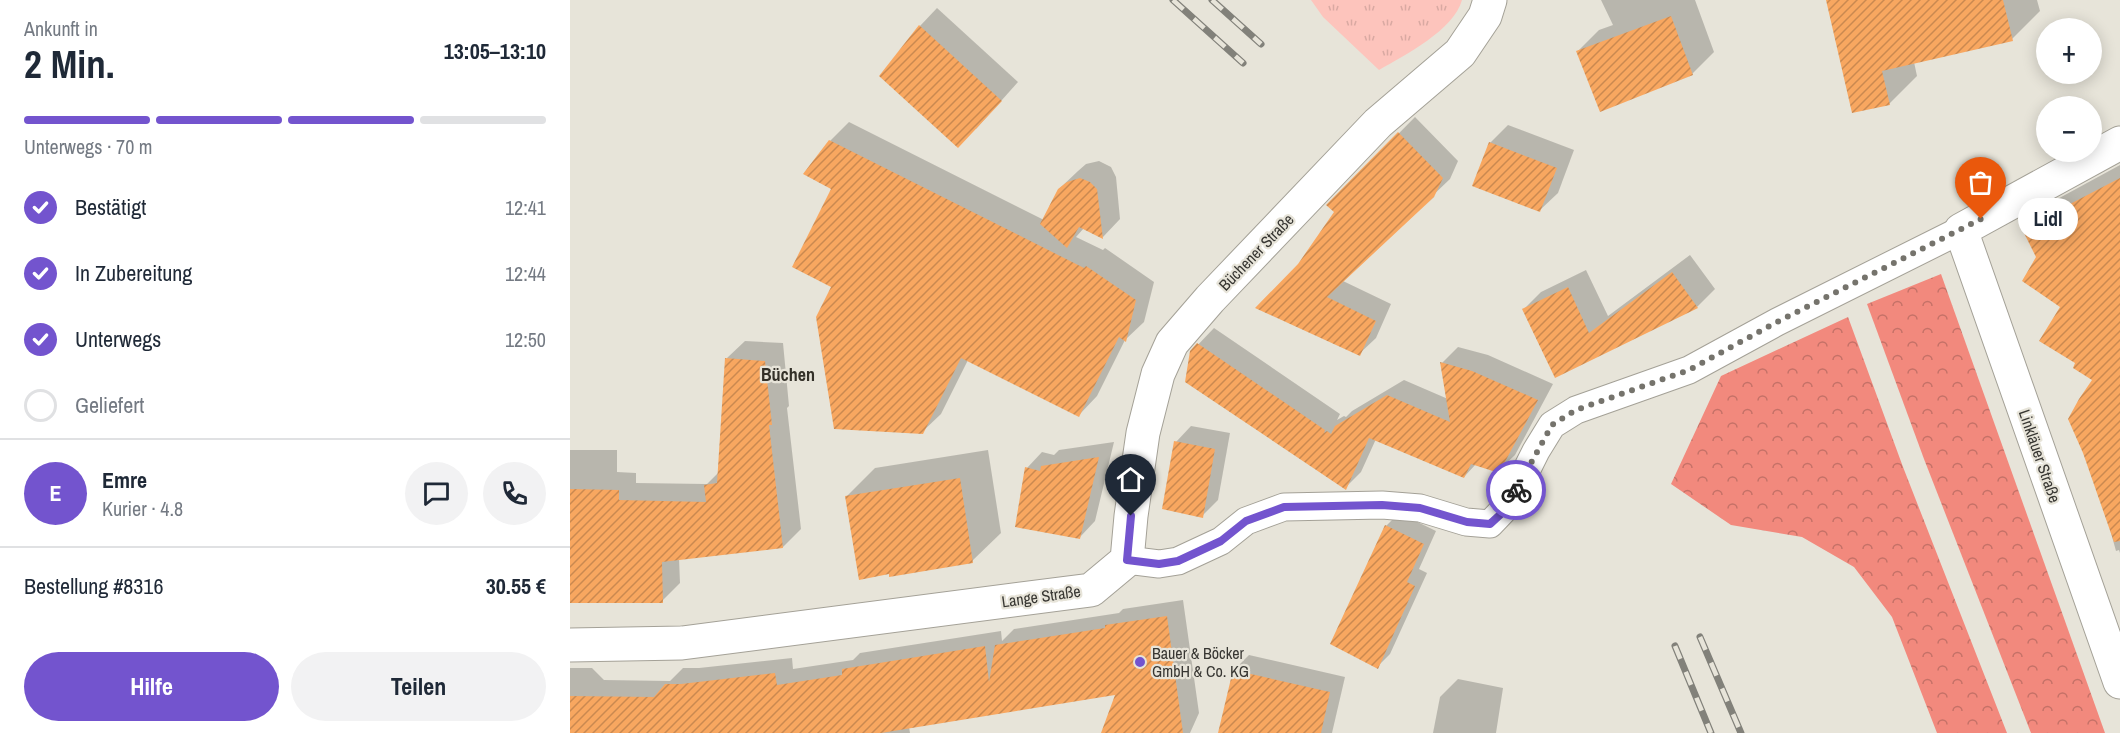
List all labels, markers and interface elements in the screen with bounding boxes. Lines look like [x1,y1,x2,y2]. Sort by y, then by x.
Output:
text: Ankunft in [24,15,98,42]
map controls [2036,18,2102,162]
button: + [2036,18,2102,84]
text: 13:05–13:10 [444,36,546,66]
text: 2 Min. [24,38,115,90]
button: − [2036,96,2102,162]
text: Unterwegs · 70 m [24,133,153,160]
pin [1955,157,2006,219]
icon: bag [1964,166,1997,199]
icon: check [24,191,57,224]
text: Bestätigt [75,192,146,222]
text: 12:41 [505,194,546,221]
callout: Lidl [2017,198,2077,240]
text: Lidl [2033,205,2063,232]
street label: Büchener Straße [1214,209,1298,295]
icon: check [24,257,57,290]
text: In Zubereitung [75,258,192,288]
text: 12:44 [505,260,546,287]
icon: check [24,323,57,356]
text: Unterwegs [75,324,161,354]
text: 12:50 [505,326,546,353]
district label: Büchen [761,362,815,387]
text: Geliefert [75,390,144,420]
street label: Linkläuer Straße [2014,407,2066,505]
pin [1105,454,1156,516]
courier [1486,460,1546,520]
button: chat [405,462,468,525]
button: phone [483,462,546,525]
icon: home [1114,463,1147,496]
text: Emre [102,465,147,495]
icon: bike [1500,474,1533,507]
text: E [49,478,62,508]
text: Kurier · 4.8 [102,495,183,522]
text: Bestellung #8316 [24,571,163,601]
text: 30.55 € [486,571,546,601]
street label: Lange Straße [1000,580,1082,612]
place label: Bauer & Böcker GmbH & Co. KG [1152,642,1249,682]
button: Hilfe [24,652,279,721]
button: Teilen [291,652,546,721]
marker: Bauer & Böcker GmbH & Co. KG [1133,655,1147,669]

